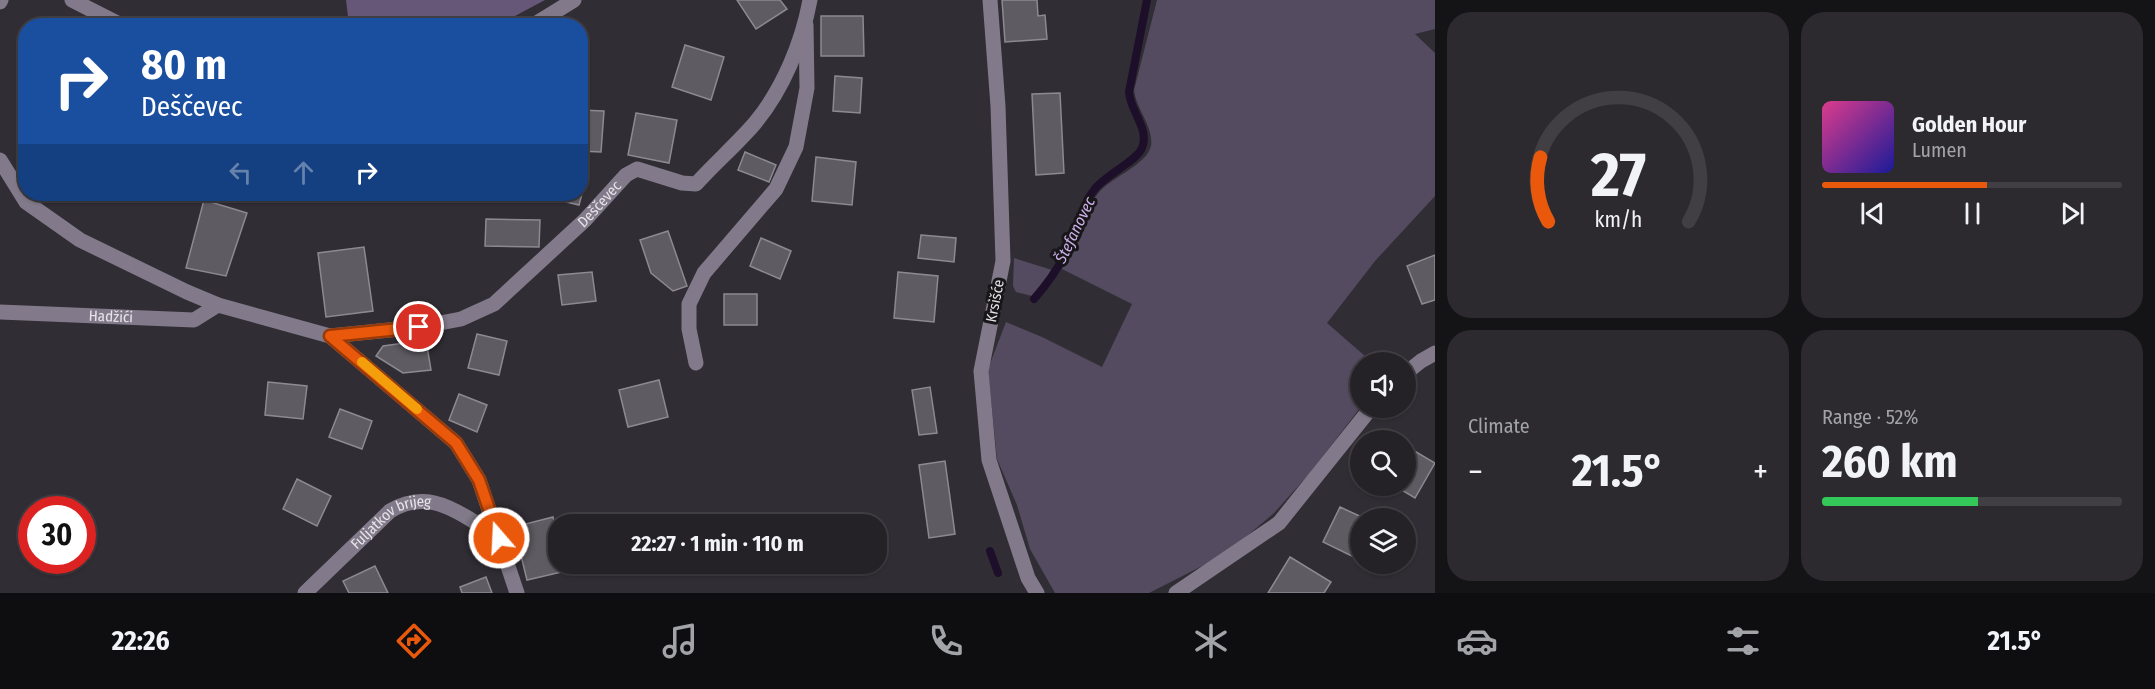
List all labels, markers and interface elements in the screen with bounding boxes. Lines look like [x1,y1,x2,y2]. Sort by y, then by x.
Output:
text: 80 m [141,40,227,90]
icon: right [42,42,120,120]
text: Deščevec [141,91,243,123]
text: Golden Hour [1912,111,2026,138]
text: 27 [1589,138,1646,213]
text: Lumen [1912,138,1967,162]
icon: left [224,156,257,189]
icon: ahead [287,156,320,189]
icon: right [350,156,383,189]
street label: Deščevec [574,177,626,231]
water label: Štefanovec [1050,193,1099,267]
icon: previous [1856,197,1889,230]
icon: pause [1956,197,1989,230]
icon: next [2056,197,2089,230]
text: km/h [1594,208,1642,234]
street label: Krsišće [982,278,1008,324]
pin [393,301,444,352]
street label: Hadžići [88,307,133,326]
icon: arrive [402,310,435,343]
map controls [1350,352,1416,574]
button: sound [1350,352,1416,418]
text: Range · 52% [1822,405,1918,429]
text: Climate [1468,414,1530,438]
button: search [1350,430,1416,496]
text: 260 km [1822,435,1958,489]
text: 21.5° [1572,444,1664,498]
text: − [1468,452,1483,492]
text: + [1753,452,1768,492]
street label: Fuljatkov brijeg [347,492,432,553]
speed limit sign: 30 [18,496,96,574]
position arrow [467,506,531,570]
button: layers [1350,508,1416,574]
text: 22:27 · 1 min · 110 m [631,530,804,557]
icon: directions [393,620,435,662]
icon: music [659,620,701,662]
icon: phone [925,620,967,662]
icon: climate [1190,620,1232,662]
icon: car [1456,620,1498,662]
icon: filters [1722,620,1764,662]
text: 22:26 [112,625,170,657]
text: 21.5° [1988,625,2043,657]

